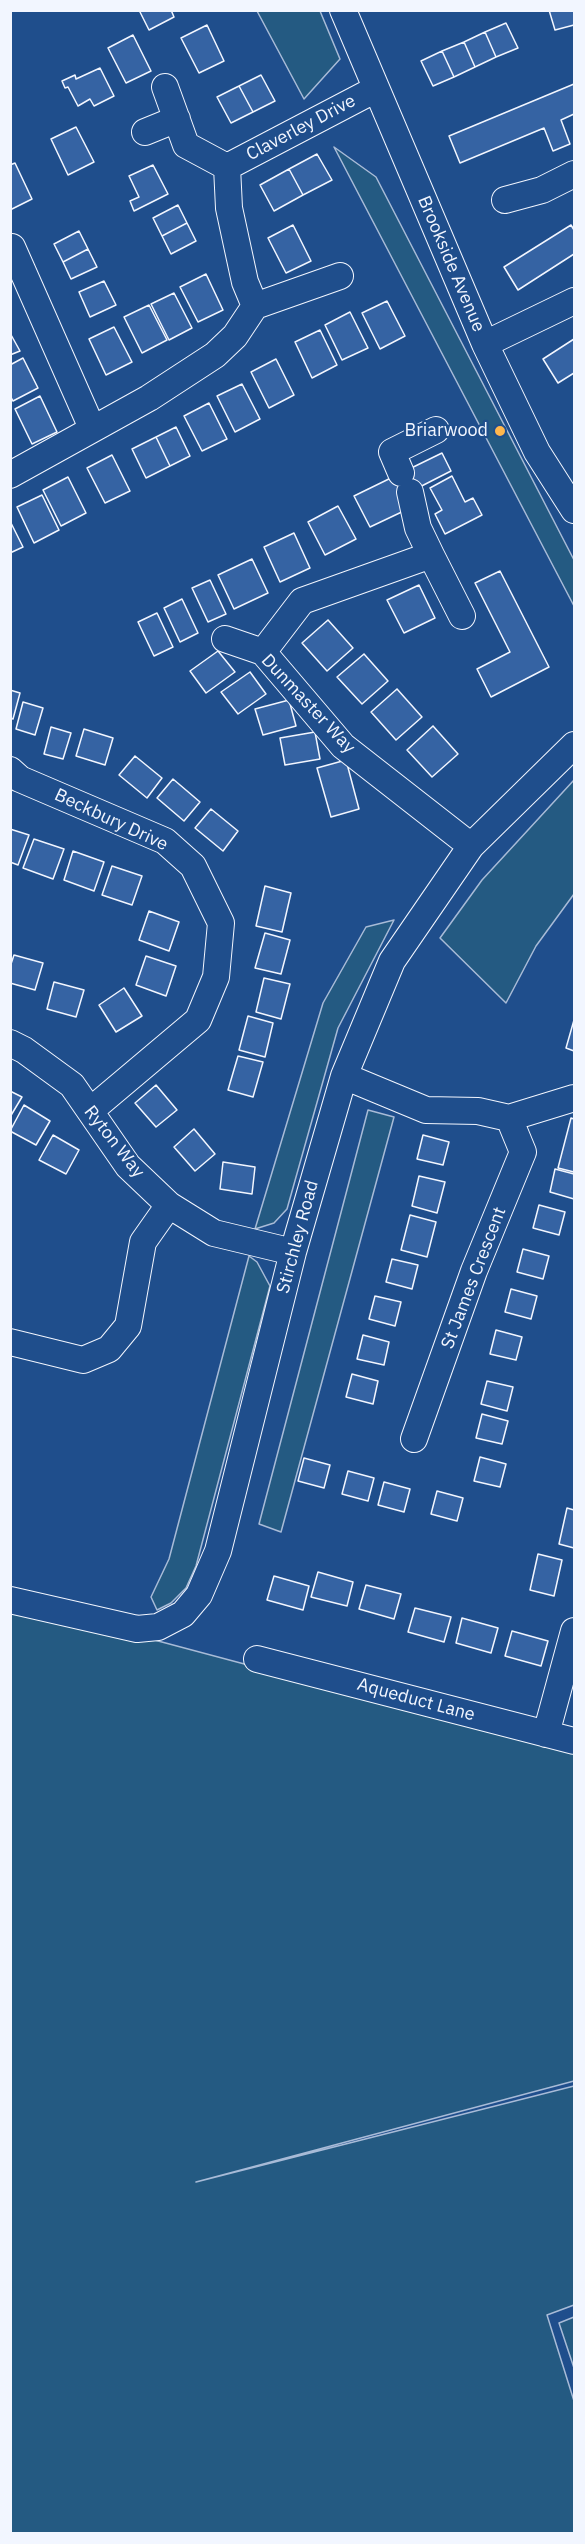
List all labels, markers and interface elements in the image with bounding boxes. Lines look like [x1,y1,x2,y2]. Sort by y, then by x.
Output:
street label: Claverley Drive [243,90,359,166]
street label: Brookside Avenue [413,193,489,335]
place label: Briarwood [404,420,488,442]
marker: Briarwood [493,424,507,438]
street label: Dunmaster Way [257,650,359,758]
street label: Beckbury Drive [51,784,171,856]
street label: Ryton Way [79,1102,149,1182]
street label: Stirchley Road [273,1178,323,1296]
street label: St James Crescent [437,1204,511,1352]
street label: Aqueduct Lane [355,1674,477,1726]

